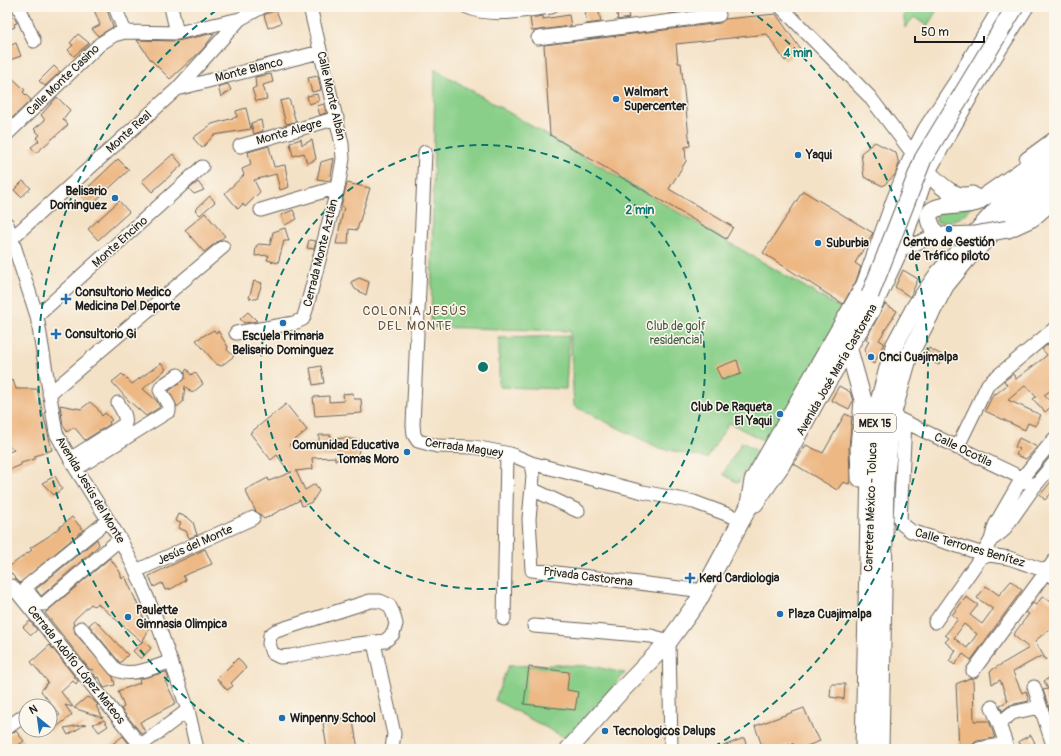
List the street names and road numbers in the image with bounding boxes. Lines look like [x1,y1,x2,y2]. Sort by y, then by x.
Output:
street label: Calle Monte Casino [23,41,103,119]
street label: Calle Monte Albán [313,50,349,142]
street label: Monte Blanco [214,54,285,86]
street label: Monte Real [103,107,155,156]
street label: Monte Alegre [254,115,324,149]
street label: Cerrada Monte Aztlán [300,197,342,308]
street label: Monte Encino [89,213,151,271]
street label: Avenida José María Castorena [793,301,881,438]
road number: MEX 15 [854,414,896,432]
street label: Calle Ocotila [931,429,995,471]
street label: Avenida Jesús del Monte [52,434,128,546]
street label: Cerrada Maguey [424,435,504,461]
street label: Carretera México - Toluca [861,442,881,572]
street label: Jesús del Monte [155,522,235,568]
street label: Calle Terrones Benítez [913,525,1027,571]
street label: Privada Castorena [542,564,634,590]
street label: Cerrada Adolfo López Mateos [24,603,129,728]

